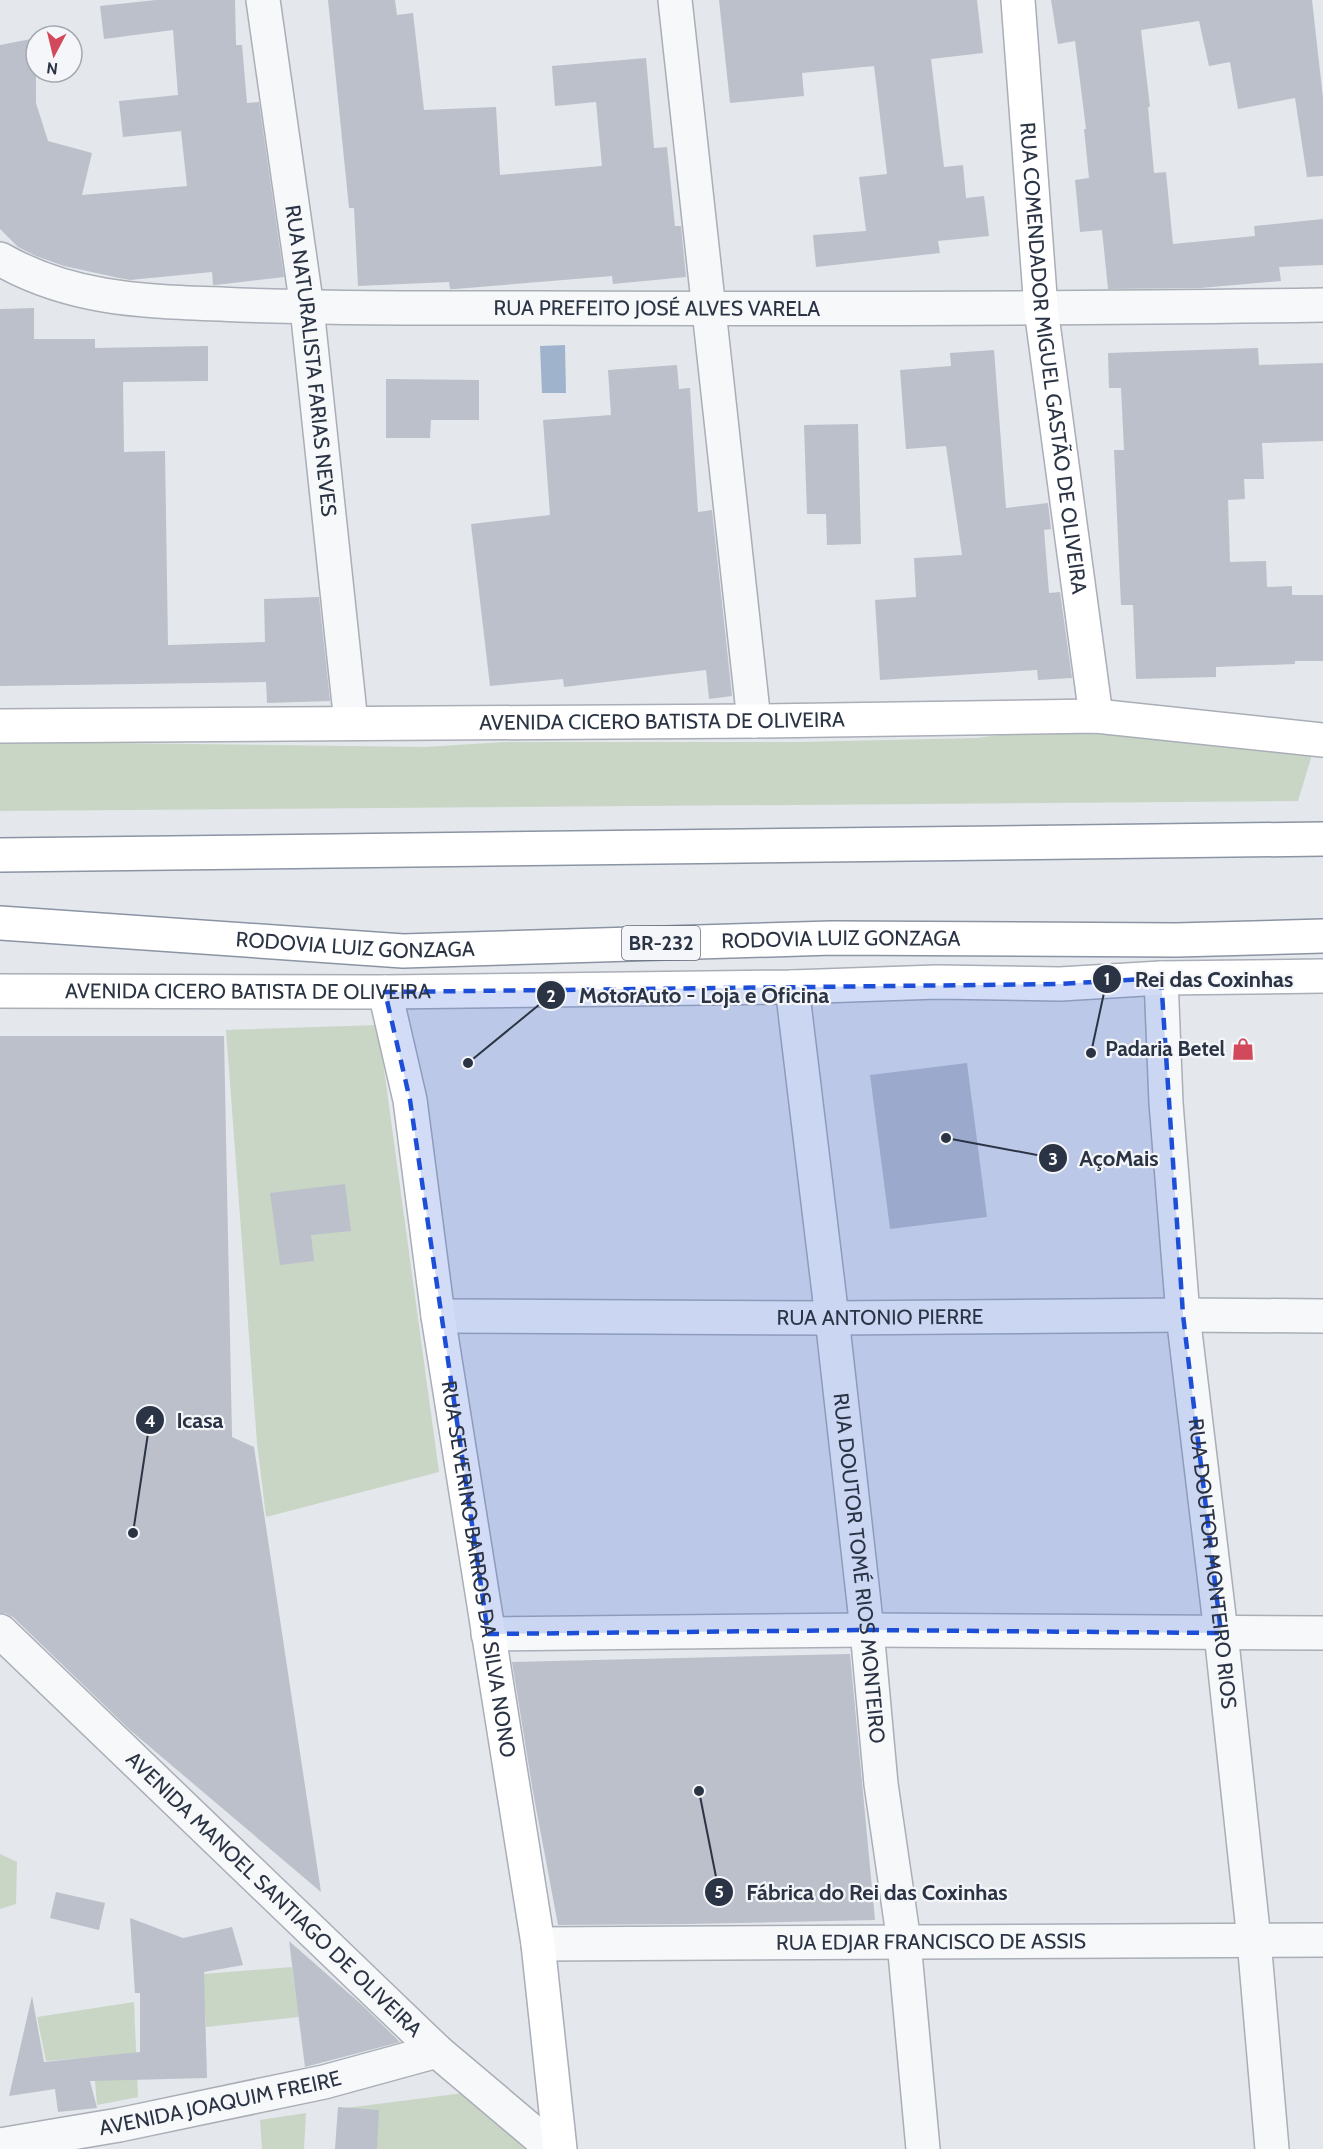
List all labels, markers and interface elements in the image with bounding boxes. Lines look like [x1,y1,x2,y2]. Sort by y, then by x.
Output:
north arrow [24,24,84,84]
text: N [45,58,59,79]
street label: RUA COMENDADOR MIGUEL GASTÃO DE OLIVEIRA [1015,121,1092,596]
street label: RUA NATURALISTA FARIAS NEVES [280,203,342,518]
street label: RUA PREFEITO JOSÉ ALVES VARELA [493,295,820,321]
street label: AVENIDA CICERO BATISTA DE OLIVEIRA [479,707,845,735]
street label: RODOVIA LUIZ GONZAGA [721,925,961,953]
street label: RODOVIA LUIZ GONZAGA [235,926,475,963]
road number: BR-232 [622,926,700,960]
callout: Rei das Coxinhas [1092,959,1305,999]
text: Rei das Coxinhas [1135,966,1293,993]
text: 1 [1104,968,1110,990]
callout: MotorAuto - Loja e Oficina [536,975,841,1015]
street label: AVENIDA CICERO BATISTA DE OLIVEIRA [65,978,431,1004]
text: MotorAuto - Loja e Oficina [579,982,829,1009]
text: 2 [546,985,556,1007]
place label: Padaria Betel [1105,1036,1225,1061]
shop icon: Padaria Betel [1230,1036,1256,1062]
callout: AçoMais [1038,1138,1171,1178]
text: AçoMais [1079,1145,1159,1172]
text: 3 [1048,1148,1058,1170]
street label: RUA ANTONIO PIERRE [776,1304,984,1330]
street label: RUA SEVERINO BARROS DA SILVA NONO [436,1379,521,1759]
street label: RUA DOUTOR TOMÉ RIOS MONTEIRO [828,1391,890,1744]
callout: Icasa [135,1400,236,1440]
text: Icasa [176,1407,224,1434]
text: 4 [144,1410,156,1432]
street label: RUA DOUTOR MONTEIRO RIOS [1183,1417,1242,1710]
street label: AVENIDA MANOEL SANTIAGO DE OLIVEIRA [121,1746,427,2042]
callout: Fábrica do Rei das Coxinhas [704,1872,1020,1912]
text: Fábrica do Rei das Coxinhas [746,1879,1008,1906]
text: 5 [714,1881,724,1903]
street label: RUA EDJAR FRANCISCO DE ASSIS [776,1928,1086,1955]
street label: AVENIDA JOAQUIM FREIRE [97,2065,344,2140]

